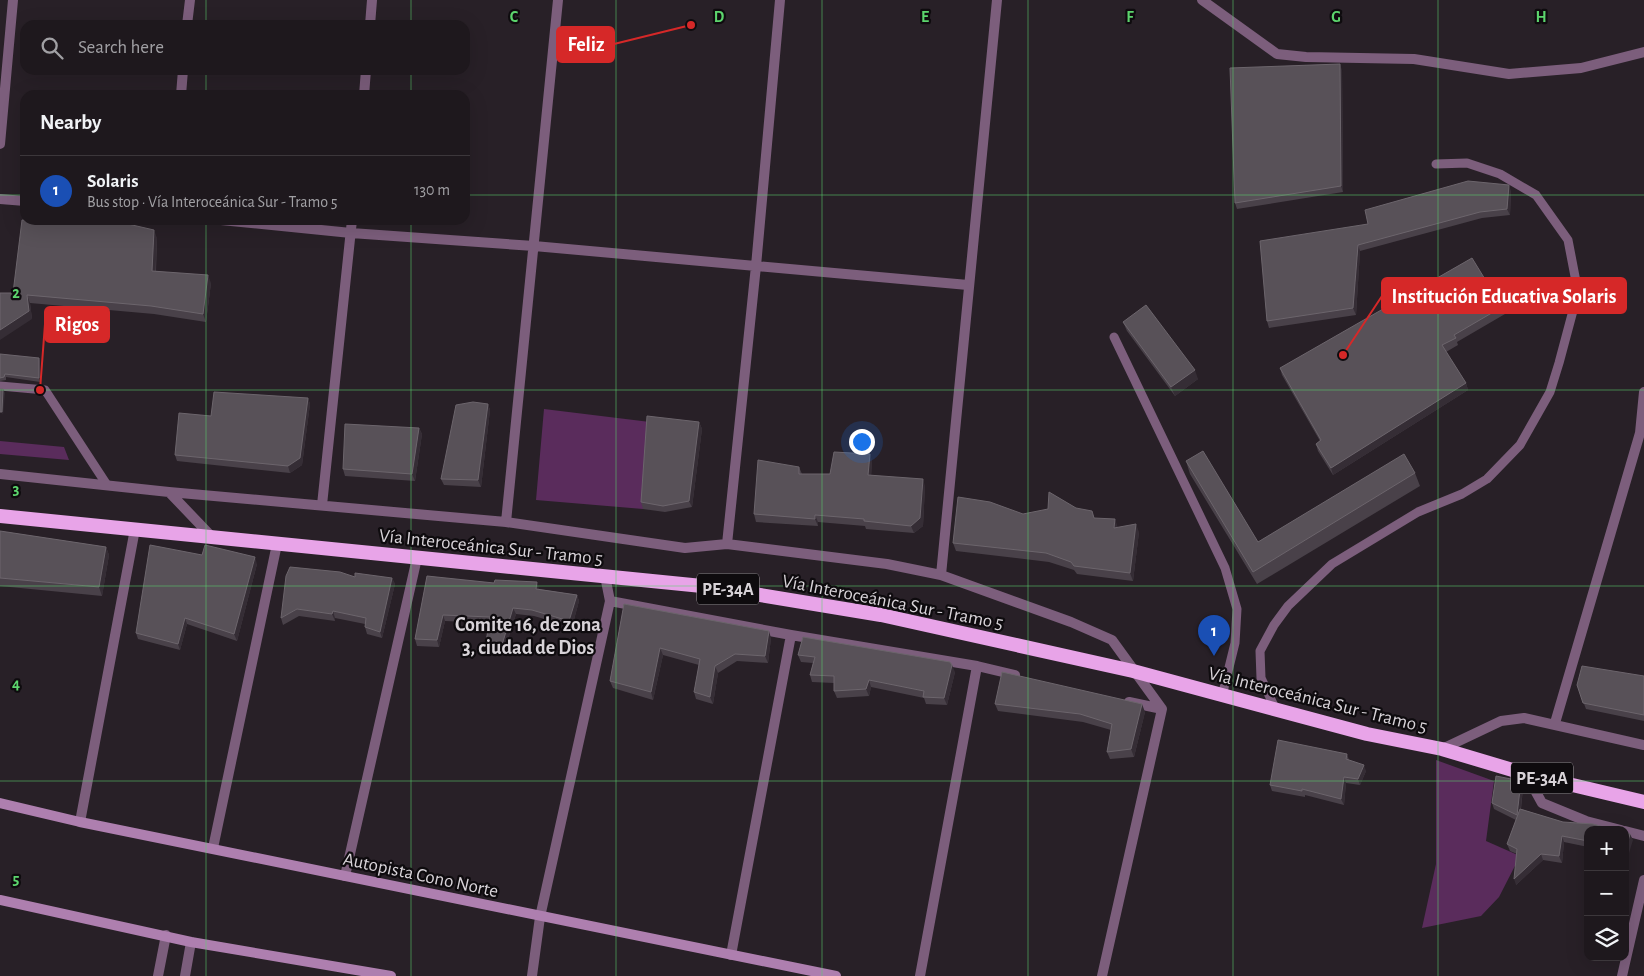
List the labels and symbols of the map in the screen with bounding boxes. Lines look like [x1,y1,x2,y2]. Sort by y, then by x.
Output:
text: C [510,9,519,25]
text: D [714,9,725,25]
text: E [921,9,929,25]
text: F [1126,9,1134,25]
text: G [1331,9,1341,25]
text: H [1535,9,1547,25]
callout: Feliz [557,27,614,62]
text: Feliz [568,35,604,55]
callout: Institución Educativa Solaris [1382,278,1626,313]
text: 2 [12,285,20,301]
text: Institución Educativa Solaris [1392,287,1617,307]
callout: Rigos [45,307,109,342]
text: Rigos [55,315,100,335]
your location [849,429,875,455]
text: 3 [13,481,20,497]
street label: Vía Interoceánica Sur - Tramo 5 [378,526,604,569]
street label: Vía Interoceánica Sur - Tramo 5 [780,572,1005,633]
road number: PE-34A [697,574,759,604]
district label: Comite 16, de zona 3, ciudad de Dios [455,615,601,658]
pin: 1 [1198,615,1230,656]
street label: Vía Interoceánica Sur - Tramo 5 [1206,664,1429,737]
text: 4 [12,676,20,692]
road number: PE-34A [1511,762,1573,794]
street label: Autopista Cono Norte [341,850,500,901]
text: 5 [13,871,20,887]

